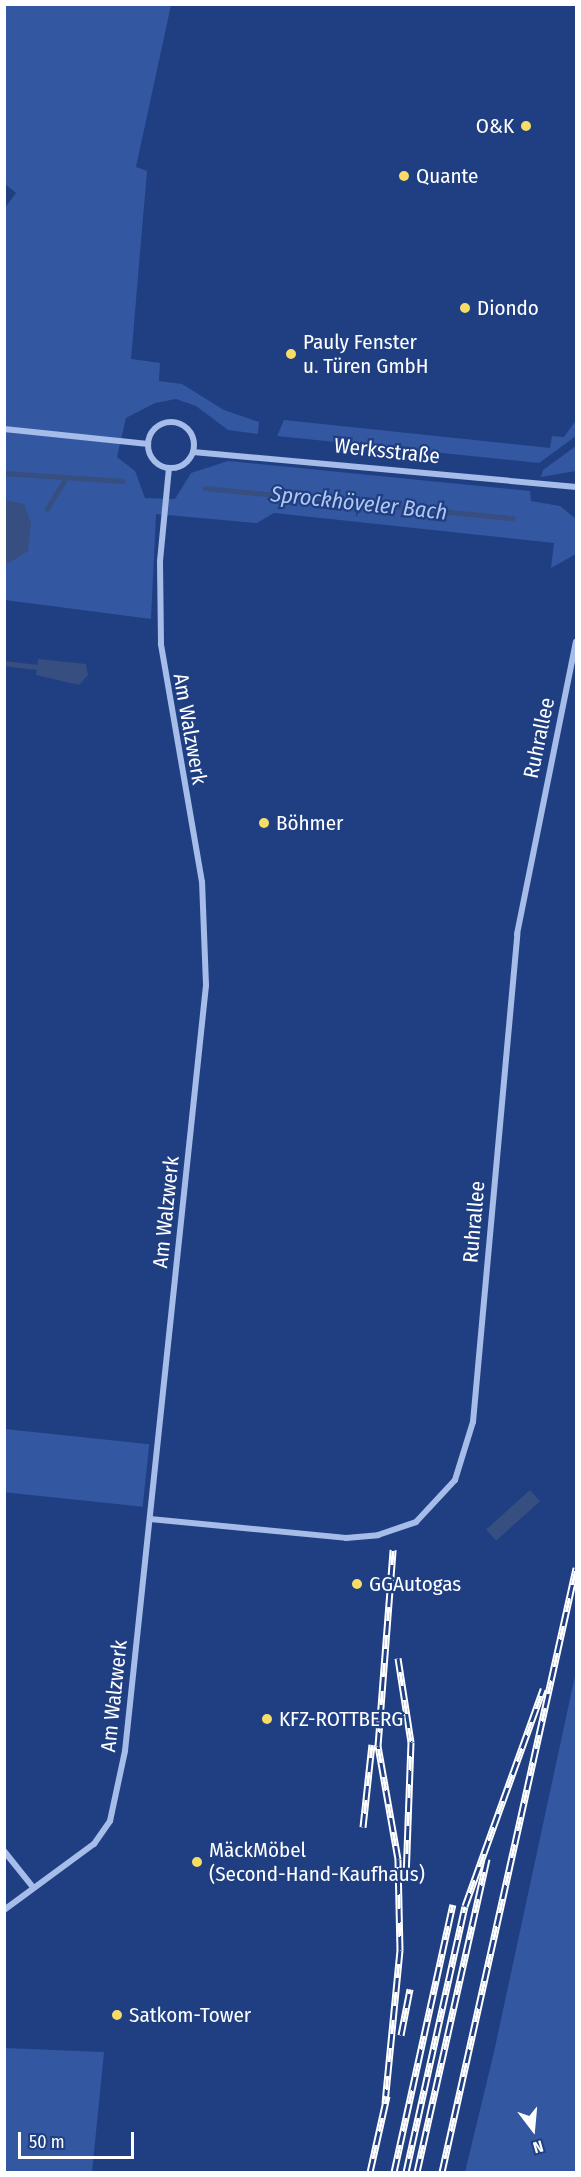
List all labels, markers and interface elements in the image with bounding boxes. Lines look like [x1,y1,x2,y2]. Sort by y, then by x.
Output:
place label: O&K [476,113,514,139]
marker: O&K [519,119,533,133]
place label: Quante [416,163,478,189]
marker: Quante [397,169,411,183]
place label: Diondo [477,295,539,321]
marker: Diondo [458,301,472,315]
place label: Pauly Fenster u. Türen GmbH [303,329,428,379]
marker: Pauly Fenster u. Türen GmbH [284,347,298,361]
street label: Werksstraße [333,433,441,469]
water label: Sprockhöveler Bach [269,481,449,525]
street label: Am Walzwerk [168,671,212,787]
street label: Ruhrallee [518,695,560,781]
place label: Böhmer [276,810,343,836]
marker: Böhmer [257,816,271,830]
street label: Am Walzwerk [148,1155,184,1269]
street label: Ruhrallee [458,1180,490,1264]
place label: GGAutogas [369,1571,461,1597]
marker: GGAutogas [350,1577,364,1591]
street label: Am Walzwerk [96,1639,132,1753]
place label: KFZ-ROTTBERG [279,1706,403,1732]
marker: KFZ-ROTTBERG [260,1712,274,1726]
place label: MäckMöbel (Second-Hand-Kaufhaus) [209,1837,425,1887]
marker: MäckMöbel (Second-Hand-Kaufhaus) [190,1855,204,1869]
place label: Satkom-Tower [129,2002,251,2028]
marker: Satkom-Tower [110,2008,124,2022]
north arrow [503,2099,563,2159]
scale bar [21,2120,136,2158]
text: 50 m [29,2131,65,2153]
text: N [531,2136,545,2157]

